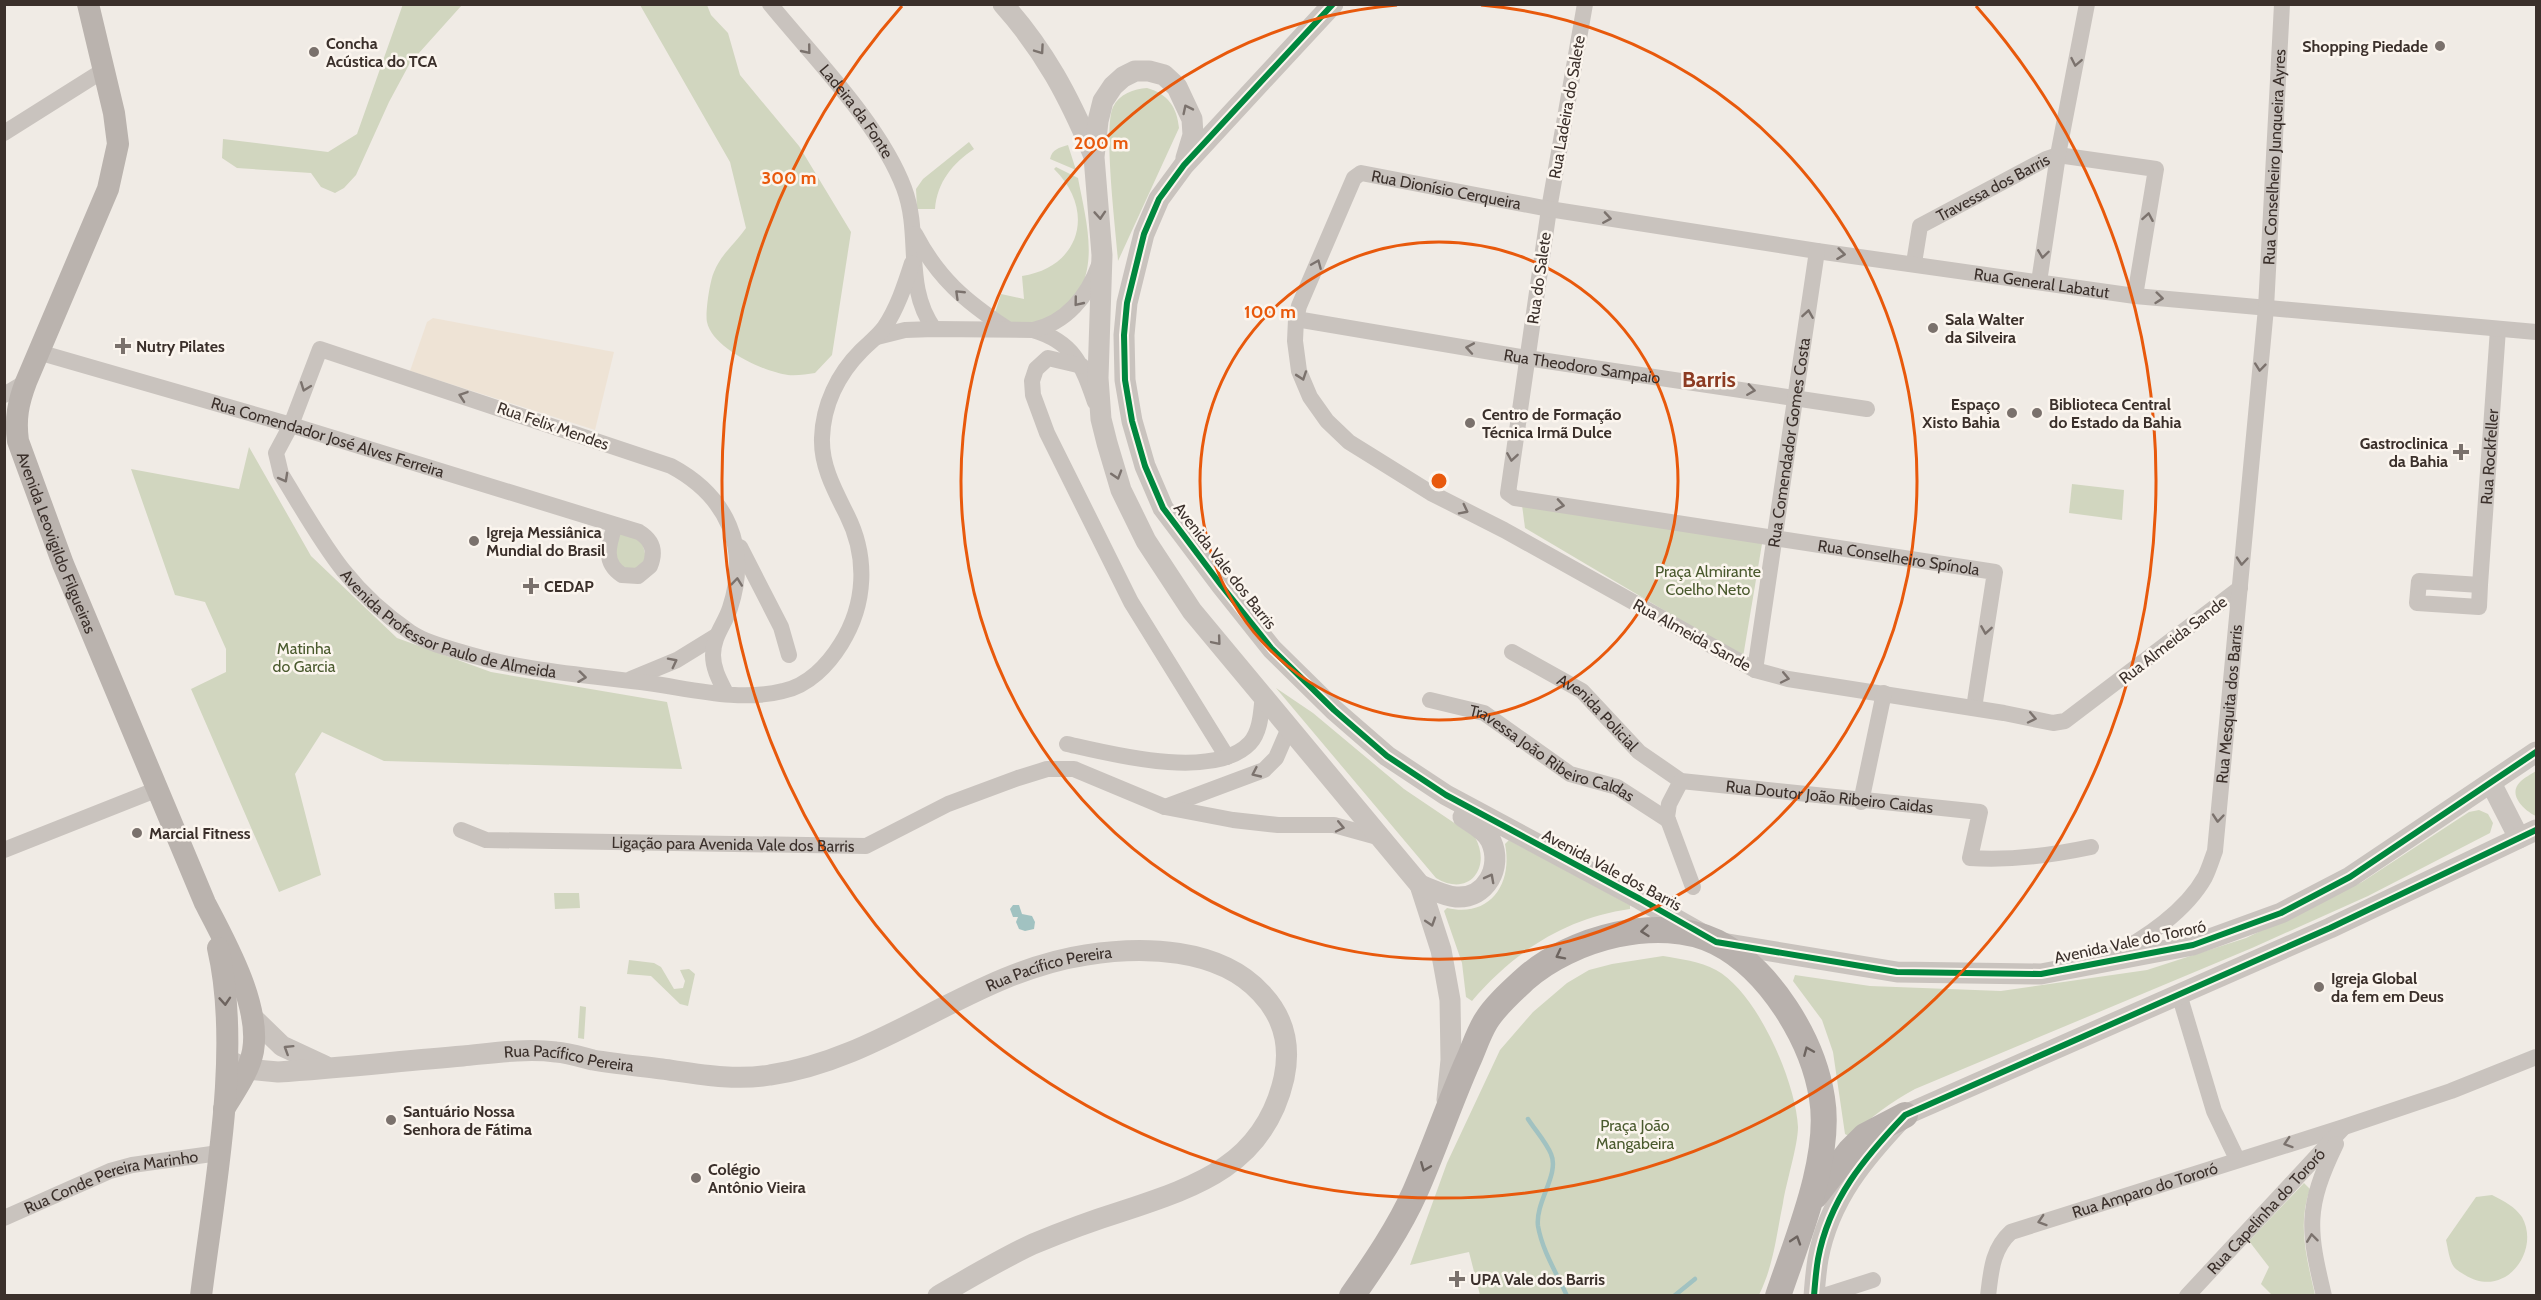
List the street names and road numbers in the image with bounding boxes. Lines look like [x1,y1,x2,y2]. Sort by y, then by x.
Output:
street label: Rua Ladeira do Salete [1545,34,1589,180]
street label: Rua Conselheiro Junqueira Ayres [2259,48,2289,265]
street label: Ladeira da Fonte [816,60,897,161]
street label: Travessa dos Barris [1933,149,2053,225]
street label: Rua Dionísio Cerqueira [1370,166,1523,213]
street label: Rua do Salete [1523,231,1555,325]
street label: Rua General Labatut [1973,264,2111,302]
street label: Rua Comendador Gomes Costa [1764,336,1814,549]
street label: Rua Theodoro Sampaio [1502,345,1662,387]
street label: Rua Comendador José Alves Ferreira [209,393,447,481]
street label: Rua Felix Mendes [495,398,612,454]
street label: Rua Rockfeller [2476,407,2502,505]
street label: Avenida Leovigildo Filgueiras [13,449,101,637]
street label: Avenida Vale dos Barris [1170,499,1281,633]
street label: Rua Conselheiro Spínola [1817,535,1981,579]
street label: Avenida Professor Paulo de Almeida [337,565,558,681]
street label: Rua Almeida Sande [2115,592,2231,688]
street label: Rua Almeida Sande [1630,595,1754,675]
street label: Rua Mesquita dos Barris [2212,623,2246,784]
street label: Avenida Policial [1554,670,1643,755]
street label: Travessa João Ribeiro Caldas [1468,700,1639,806]
street label: Rua Doutor João Ribeiro Caidas [1725,776,1935,817]
street label: Avenida Vale dos Barris [1539,825,1685,915]
street label: Ligação para Avenida Vale dos Barris [612,832,855,855]
street label: Avenida Vale do Tororó [2052,917,2208,967]
street label: Rua Pacífico Pereira [982,942,1113,995]
street label: Rua Pacífico Pereira [503,1041,635,1075]
street label: Rua Capelinha do Tororó [2203,1144,2329,1278]
street label: Rua Conde Pereira Marinho [21,1146,199,1217]
street label: Rua Amparo do Tororó [2070,1158,2220,1222]

